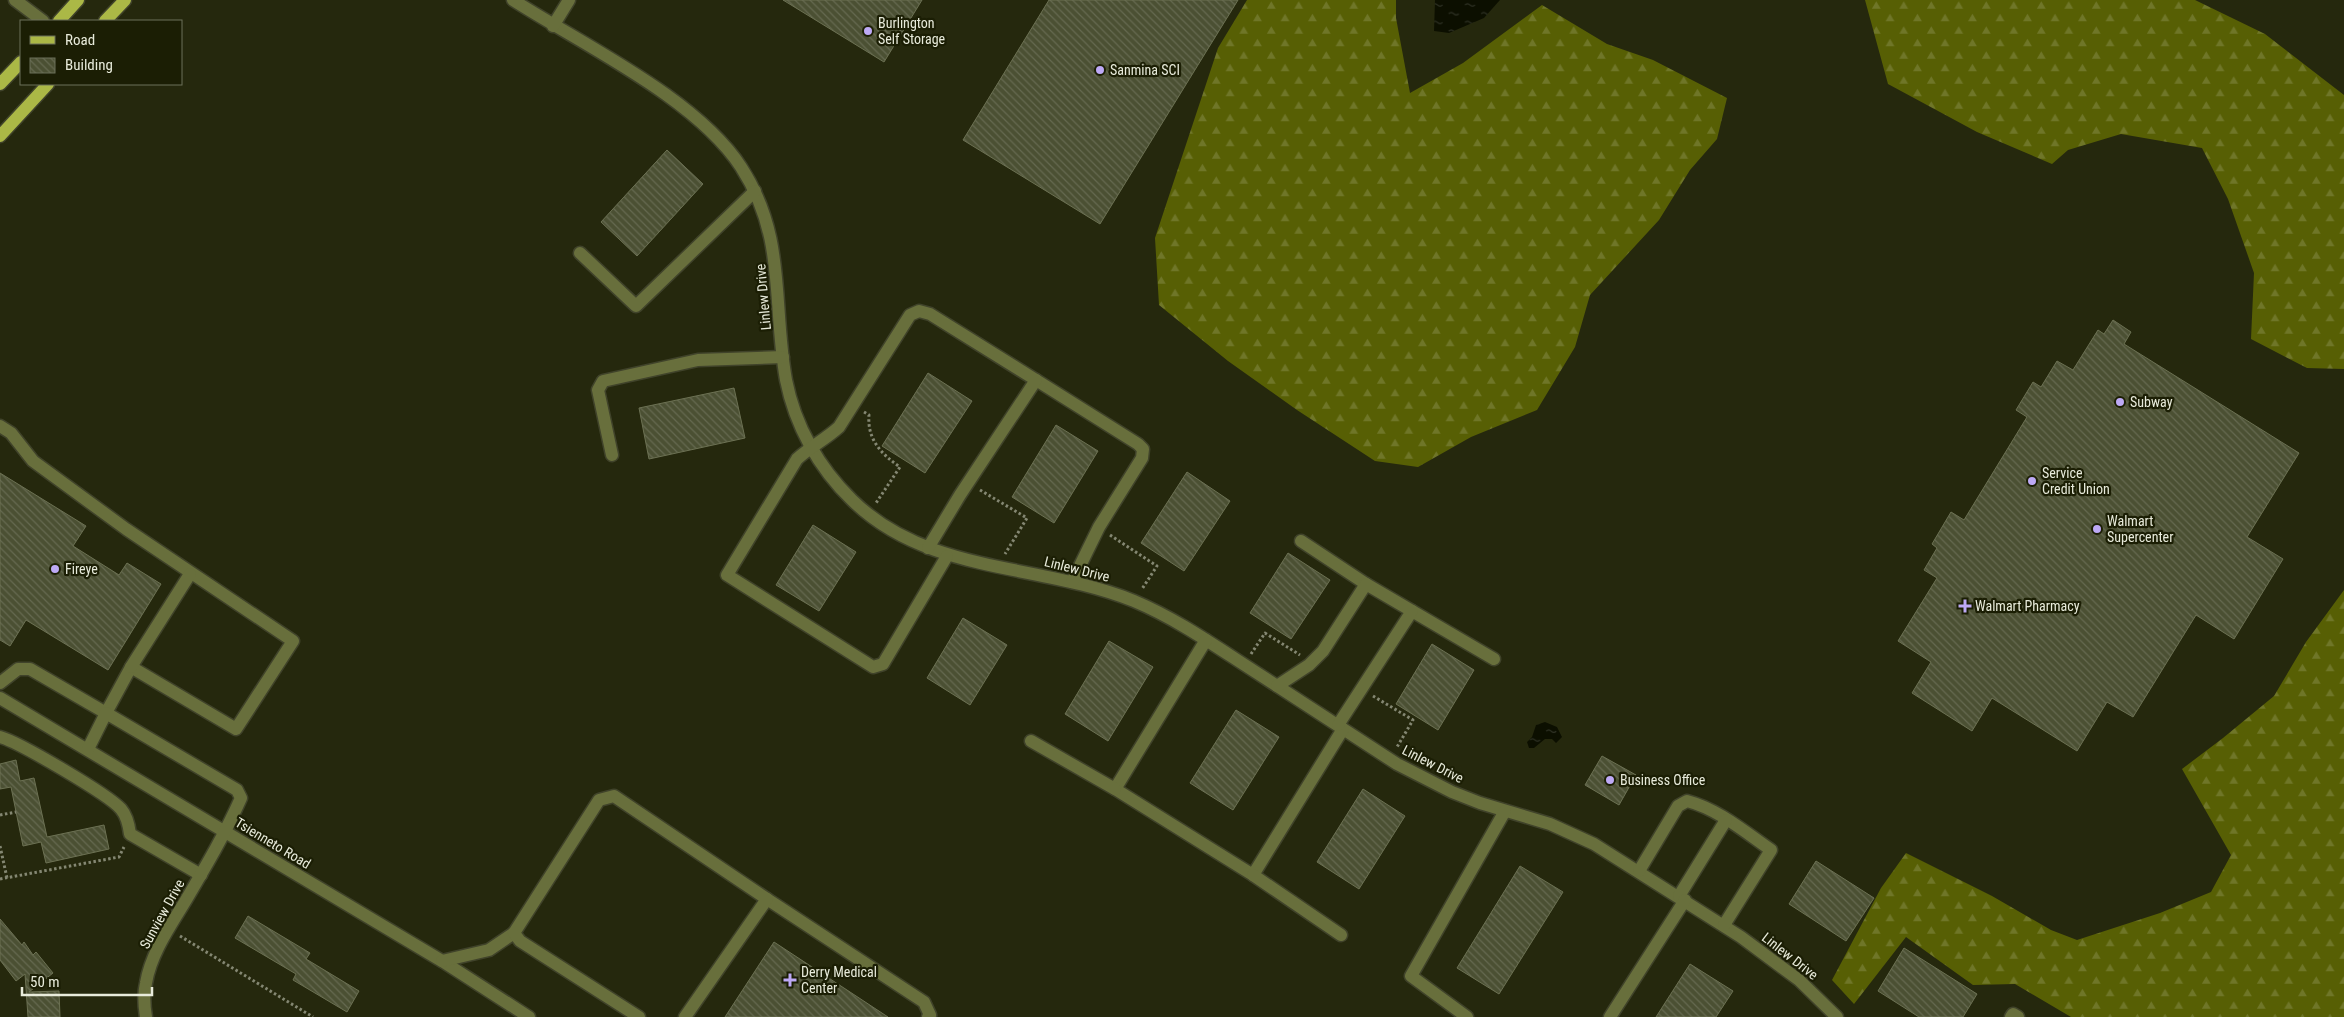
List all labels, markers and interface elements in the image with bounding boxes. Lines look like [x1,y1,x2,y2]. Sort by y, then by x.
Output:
place label: Burlington Self Storage [878,15,946,47]
legend [20,20,182,85]
marker: Burlington Self Storage [862,25,874,37]
text: Road [65,31,95,49]
text: Building [65,56,113,74]
place label: Sanmina SCI [1110,62,1180,78]
marker: Sanmina SCI [1094,64,1106,76]
street label: Linlew Drive [752,263,774,331]
place label: Subway [2130,394,2173,410]
marker: Subway [2114,396,2126,408]
place label: Service Credit Union [2042,465,2110,497]
marker: Service Credit Union [2026,475,2038,487]
place label: Walmart Supercenter [2107,513,2173,545]
marker: Walmart Supercenter [2091,523,2103,535]
street label: Linlew Drive [1043,553,1112,585]
place label: Fireye [65,561,98,577]
marker: Fireye [49,563,61,575]
place label: Walmart Pharmacy [1975,598,2080,614]
marker: Walmart Pharmacy [1959,600,1971,612]
street label: Linlew Drive [1400,742,1467,786]
place label: Business Office [1620,772,1706,788]
marker: Business Office [1604,774,1616,786]
street label: Tsienneto Road [232,814,314,872]
street label: Sunview Drive [136,876,188,951]
street label: Linlew Drive [1759,929,1822,983]
scale bar [22,964,152,996]
place label: Derry Medical Center [801,964,877,996]
text: 50 m [30,973,60,991]
marker: Derry Medical Center [783,973,797,987]

